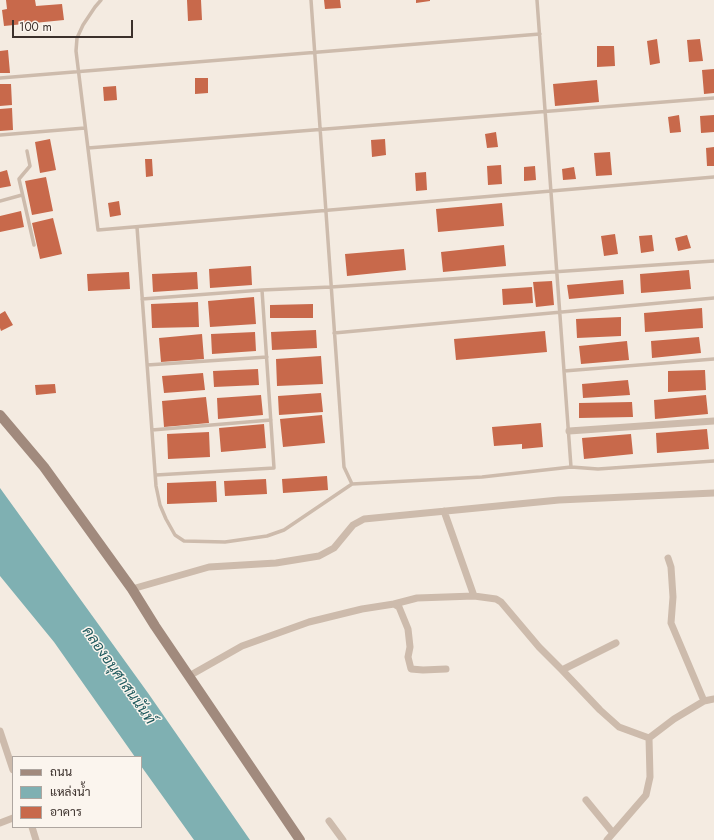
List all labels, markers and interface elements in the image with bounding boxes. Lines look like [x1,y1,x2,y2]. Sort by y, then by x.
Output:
scale bar [14,12,135,38]
text: 100 m [19,18,52,36]
water label: คลองอนุศาสนนันท์ [78,624,158,728]
legend [12,756,142,828]
text: ถนน [50,763,72,781]
text: แหล่งน้ำ [50,783,90,801]
text: อาคาร [50,803,82,821]

